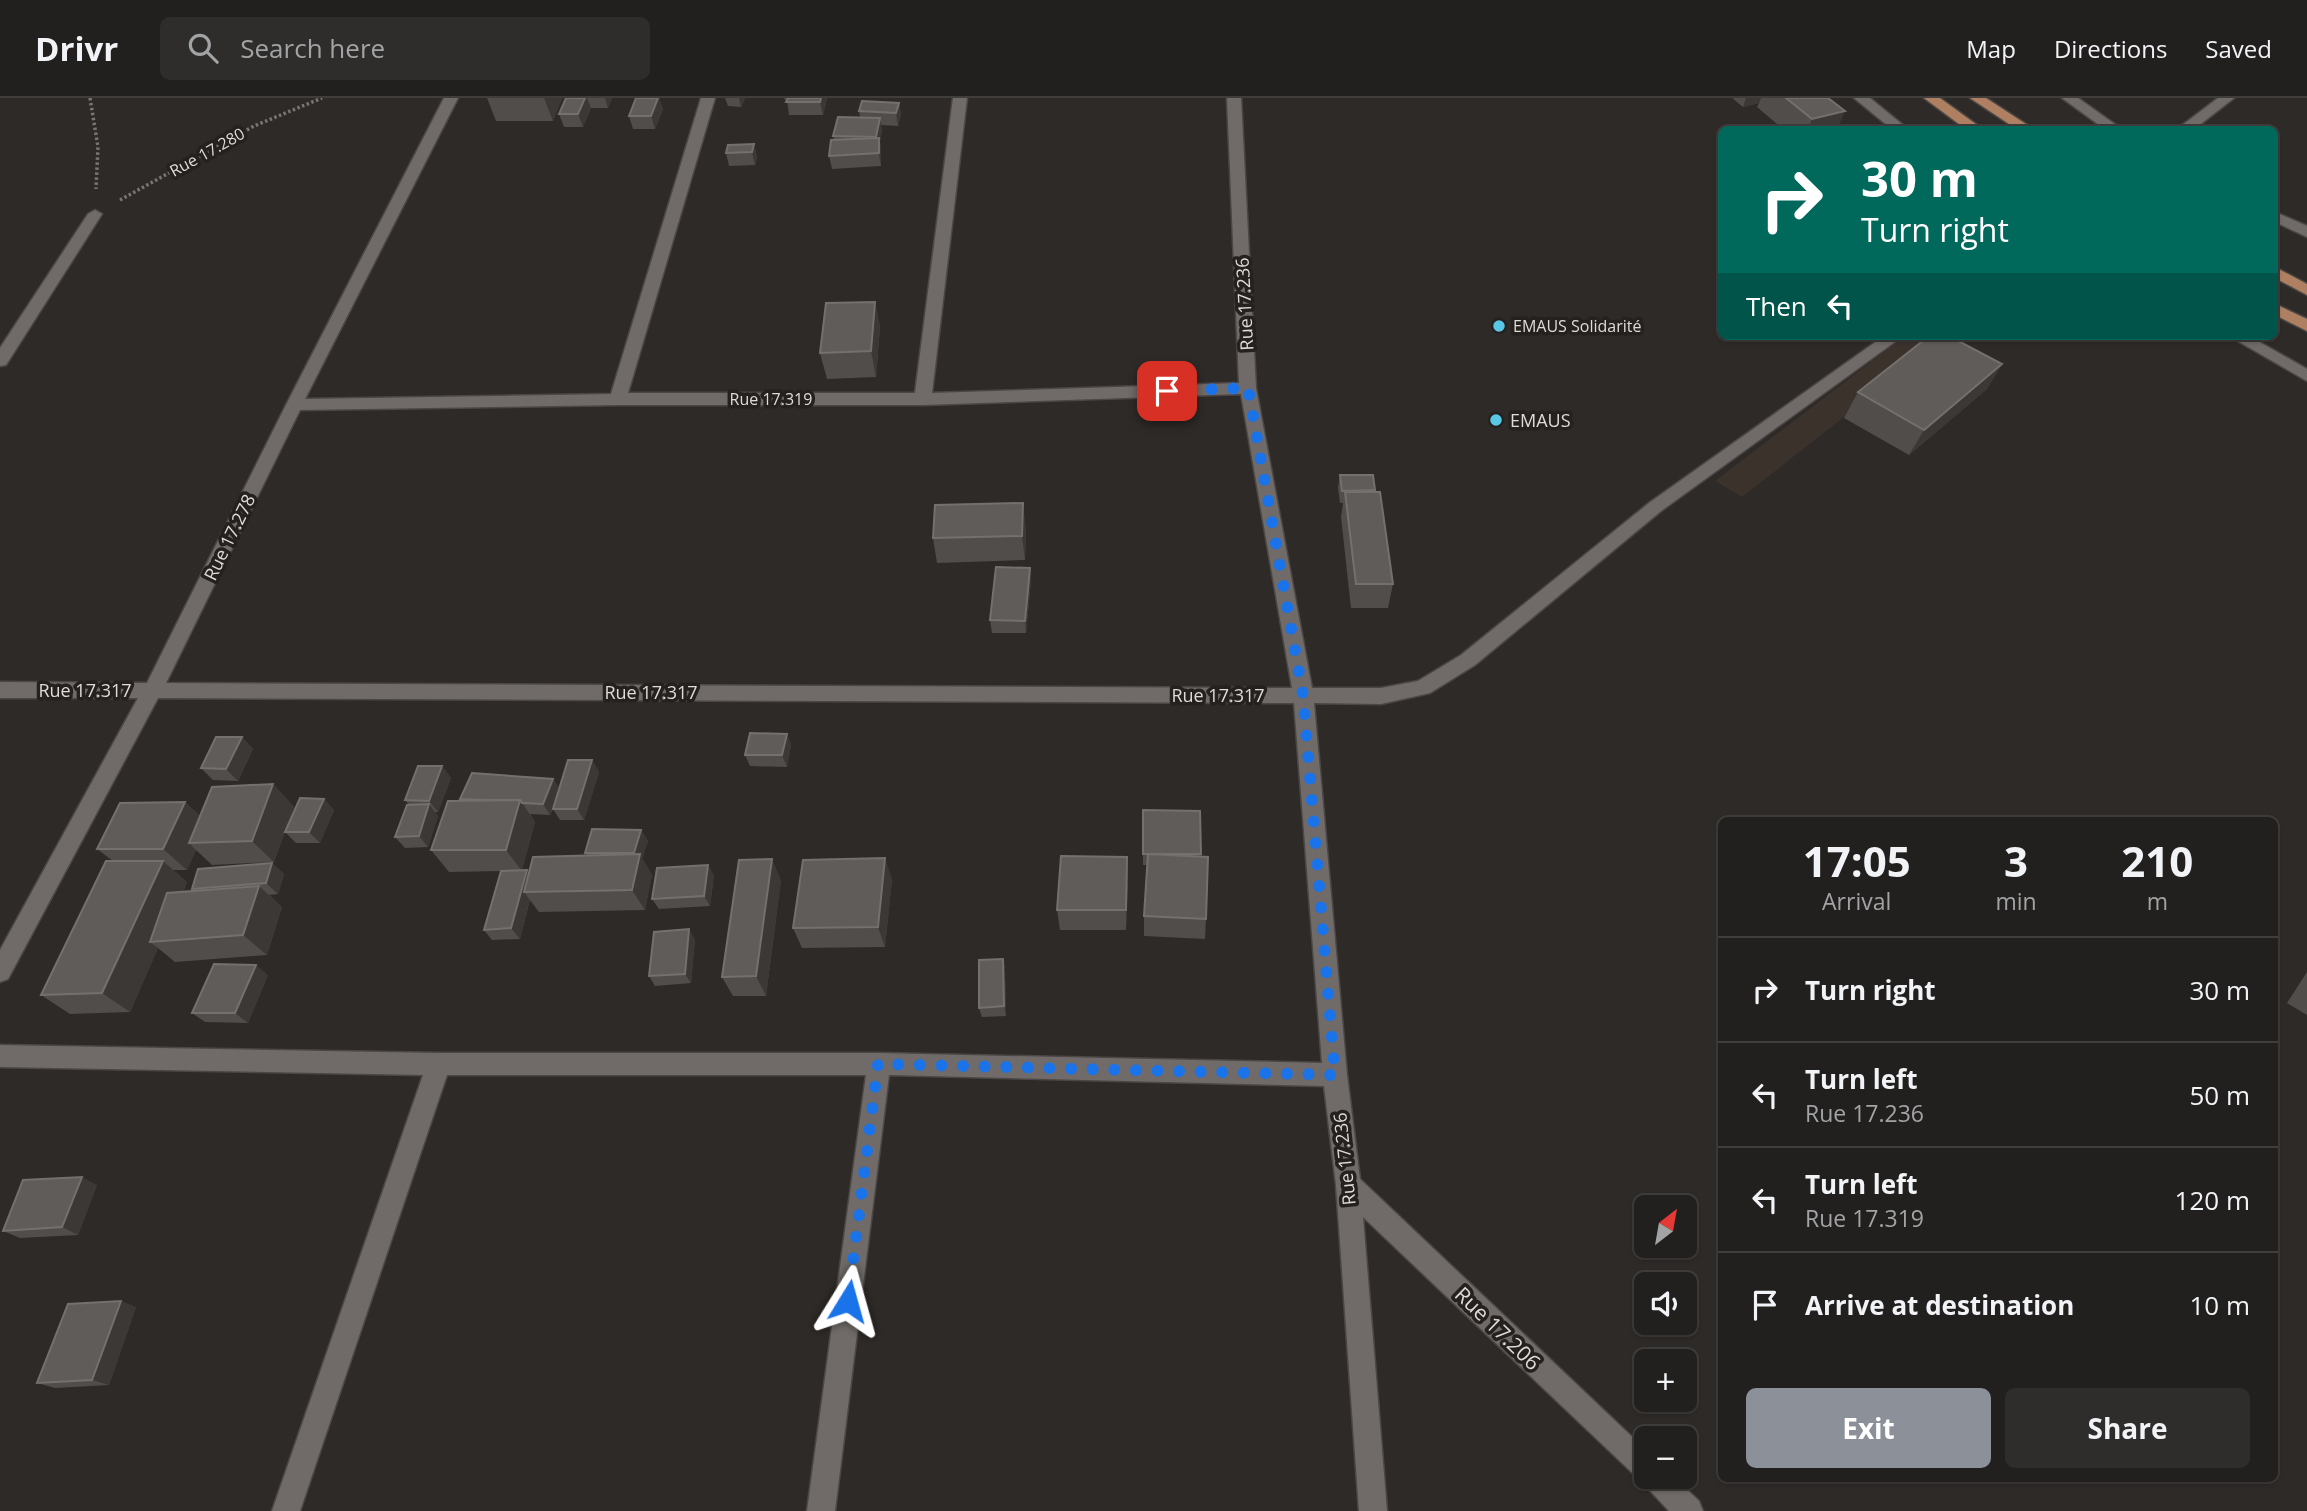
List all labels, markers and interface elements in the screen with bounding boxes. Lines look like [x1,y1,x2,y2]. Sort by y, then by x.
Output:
search box [160,17,650,80]
text: Drivr [35,26,118,71]
icon: search [184,29,222,67]
text: Search here [240,30,385,66]
text: Map [1966,32,2016,65]
text: Directions [2054,32,2167,65]
text: Saved [2205,32,2272,65]
street label: Rue 17.280 [165,122,249,182]
text: 30 m [1861,145,1978,211]
icon: right [1746,154,1837,245]
text: Turn right [1861,208,2009,251]
street label: Rue 17.236 [1230,257,1258,351]
icon: left [1821,287,1859,325]
text: Then [1746,288,1807,324]
place label: EMAUS Solidarité [1513,315,1641,337]
marker: EMAUS Solidarité [1491,318,1507,334]
pin [1137,361,1197,421]
icon: arrive [1148,372,1186,410]
street label: Rue 17.319 [730,388,812,410]
place label: EMAUS [1510,408,1571,432]
marker: EMAUS [1488,412,1504,428]
street label: Rue 17.278 [198,490,260,584]
street label: Rue 17.317 [38,678,132,702]
street label: Rue 17.317 [604,680,698,704]
street label: Rue 17.317 [1171,683,1265,707]
text: 17:05 [1803,832,1911,889]
text: 3 [2004,832,2028,889]
text: 210 [2121,832,2193,889]
text: Arrival [1822,885,1891,917]
text: min [1995,885,2037,917]
text: m [2147,885,2168,917]
icon: right [1746,971,1784,1009]
text: Turn right [1805,972,1936,1008]
text: 30 m [2189,972,2250,1008]
text: Turn left [1805,1061,1917,1097]
icon: left [1746,1076,1784,1114]
text: 50 m [2189,1077,2250,1113]
text: Rue 17.236 [1805,1097,1924,1129]
street label: Rue 17.236 [1327,1111,1361,1207]
text: Turn left [1805,1166,1917,1202]
icon: left [1746,1181,1784,1219]
text: 120 m [2175,1182,2250,1218]
north arrow [1634,1195,1698,1258]
map controls [1634,1195,1697,1489]
text: Rue 17.319 [1805,1202,1924,1234]
position arrow [811,1264,885,1338]
button: sound [1634,1272,1697,1335]
street label: Rue 17.206 [1449,1280,1547,1376]
icon: arrive [1746,1286,1784,1324]
text: Arrive at destination [1805,1287,2074,1323]
text: 10 m [2189,1287,2250,1323]
button: + [1634,1349,1697,1412]
button: Exit [1746,1388,1991,1468]
button: Share [2005,1388,2250,1468]
button: − [1634,1426,1697,1489]

